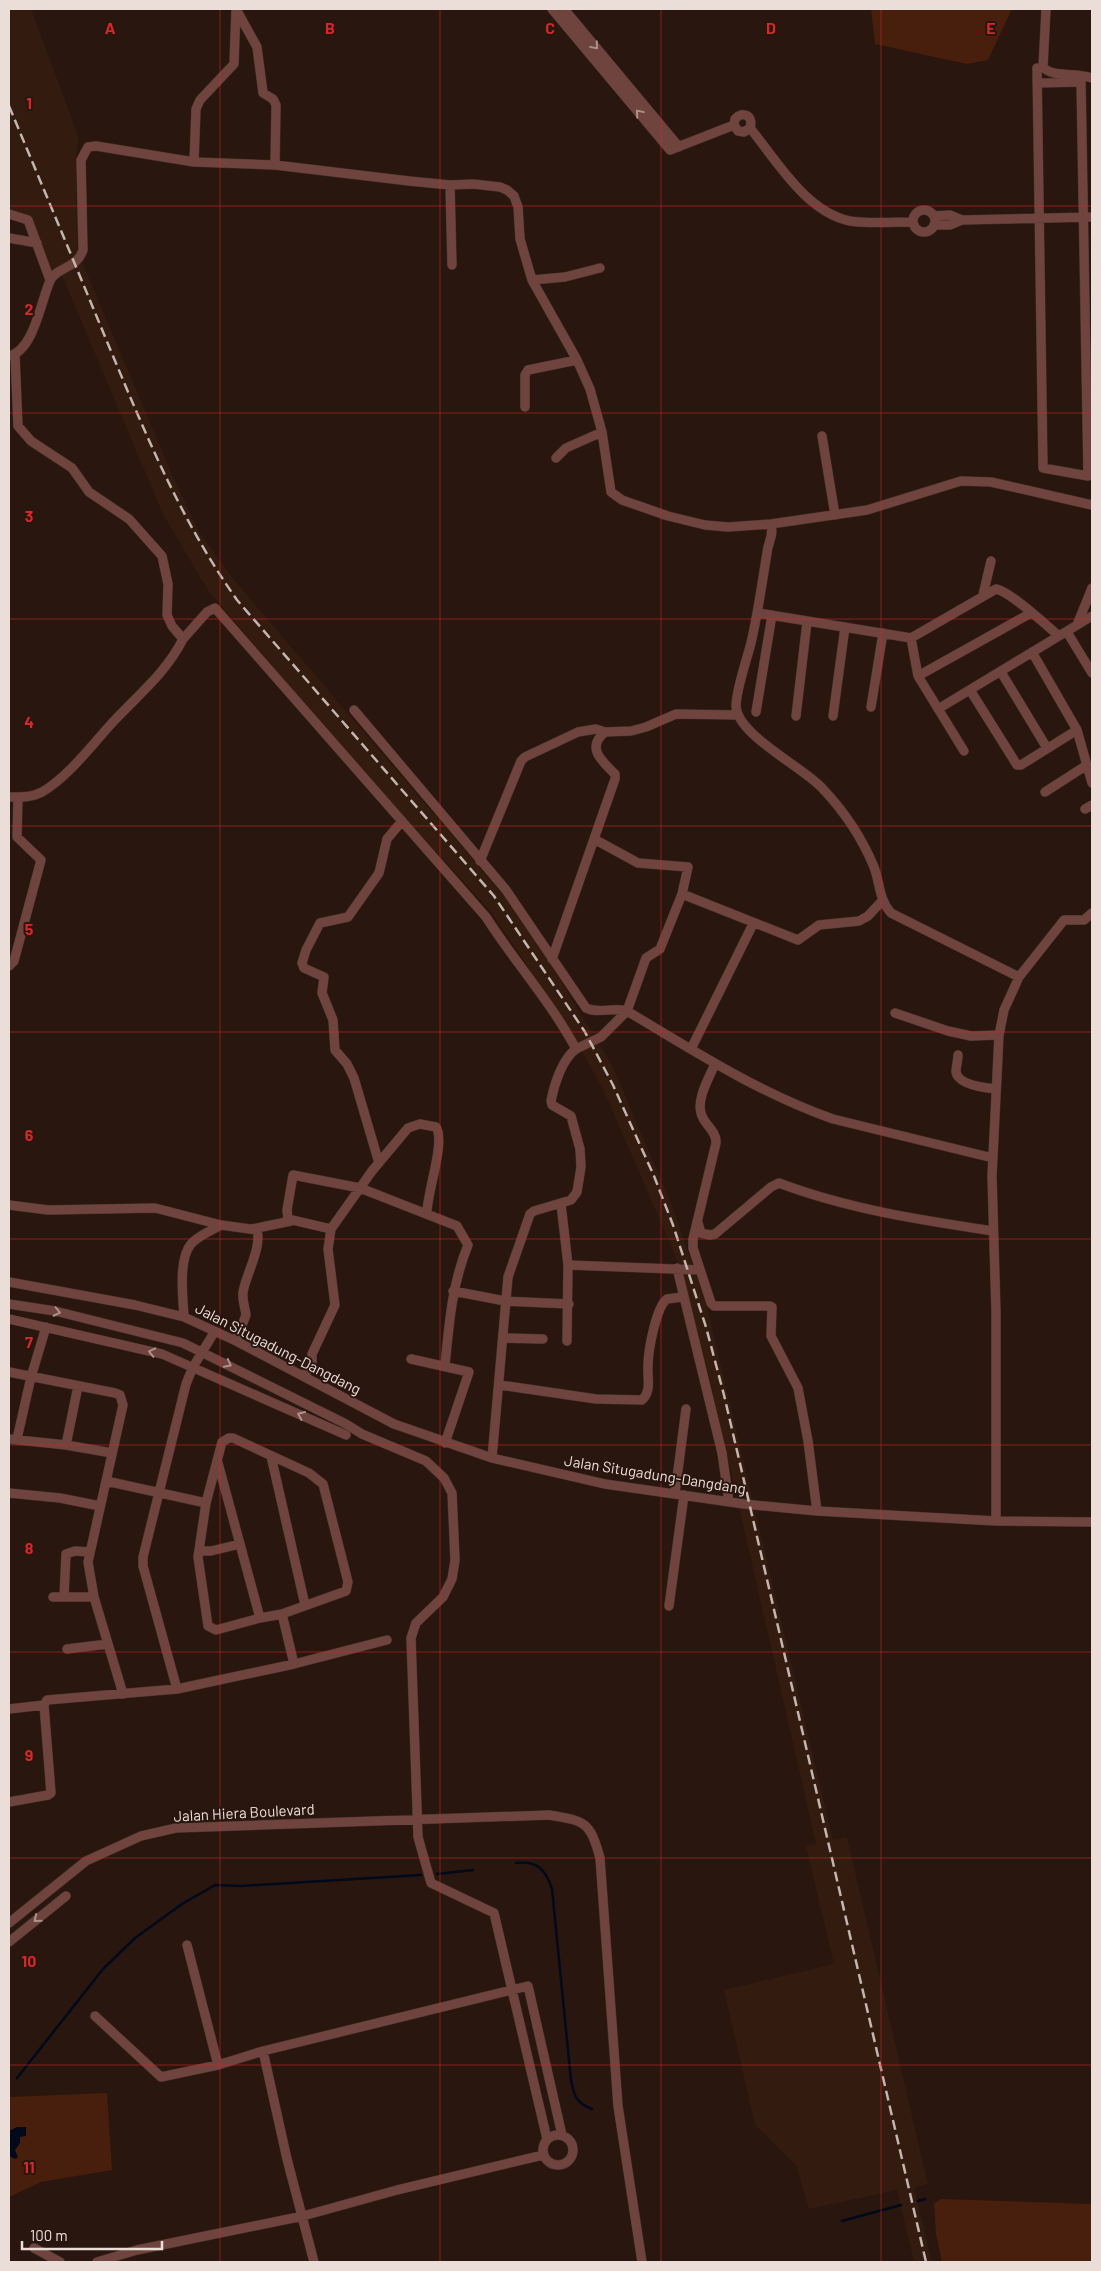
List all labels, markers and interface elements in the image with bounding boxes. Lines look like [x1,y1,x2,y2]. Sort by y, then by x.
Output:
text: A [105,18,116,37]
text: B [325,18,335,37]
text: C [545,18,555,37]
text: D [766,18,776,37]
text: E [986,18,996,37]
one-way arrow [590,40,598,49]
text: 1 [26,93,32,112]
one-way arrow [636,109,645,118]
text: 2 [25,299,34,318]
text: 3 [25,506,33,525]
text: 4 [24,712,34,731]
text: 5 [25,919,34,938]
text: 6 [25,1125,34,1144]
street label: Jalan Situgadung-Dangdang [193,1298,364,1398]
one-way arrow [52,1306,61,1316]
text: 7 [25,1332,33,1351]
one-way arrow [147,1347,156,1358]
one-way arrow [223,1358,232,1368]
one-way arrow [297,1411,306,1422]
street label: Jalan Situgadung-Dangdang [563,1451,747,1497]
text: 8 [25,1538,34,1557]
text: 9 [25,1745,33,1764]
street label: Jalan Hiera Boulevard [173,1799,315,1825]
one-way arrow [34,1913,43,1921]
text: 10 [22,1951,36,1970]
text: 11 [23,2157,35,2176]
scale bar [22,2218,162,2250]
text: 100 m [30,2226,68,2244]

